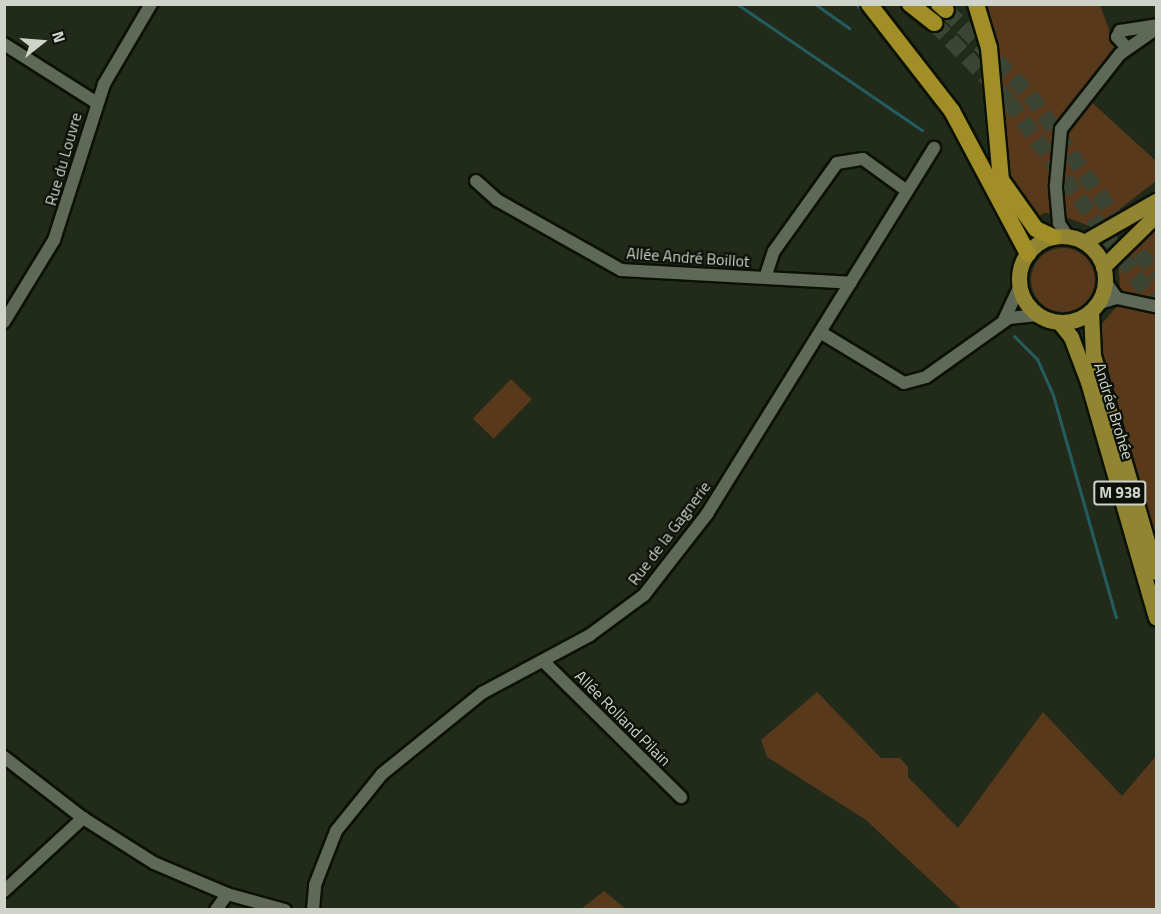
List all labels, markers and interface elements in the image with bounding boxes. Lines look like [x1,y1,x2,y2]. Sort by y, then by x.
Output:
north arrow [12,12,72,72]
text: N [46,28,72,46]
street label: Rue du Louvre [41,110,85,208]
street label: Allée André Boillot [626,243,750,271]
street label: Andrée Brohée [1090,360,1138,462]
street label: Rue de la Gagnerie [624,477,714,589]
road number: M 938 [1093,481,1147,505]
street label: Allée Rolland Pilain [571,666,675,770]

